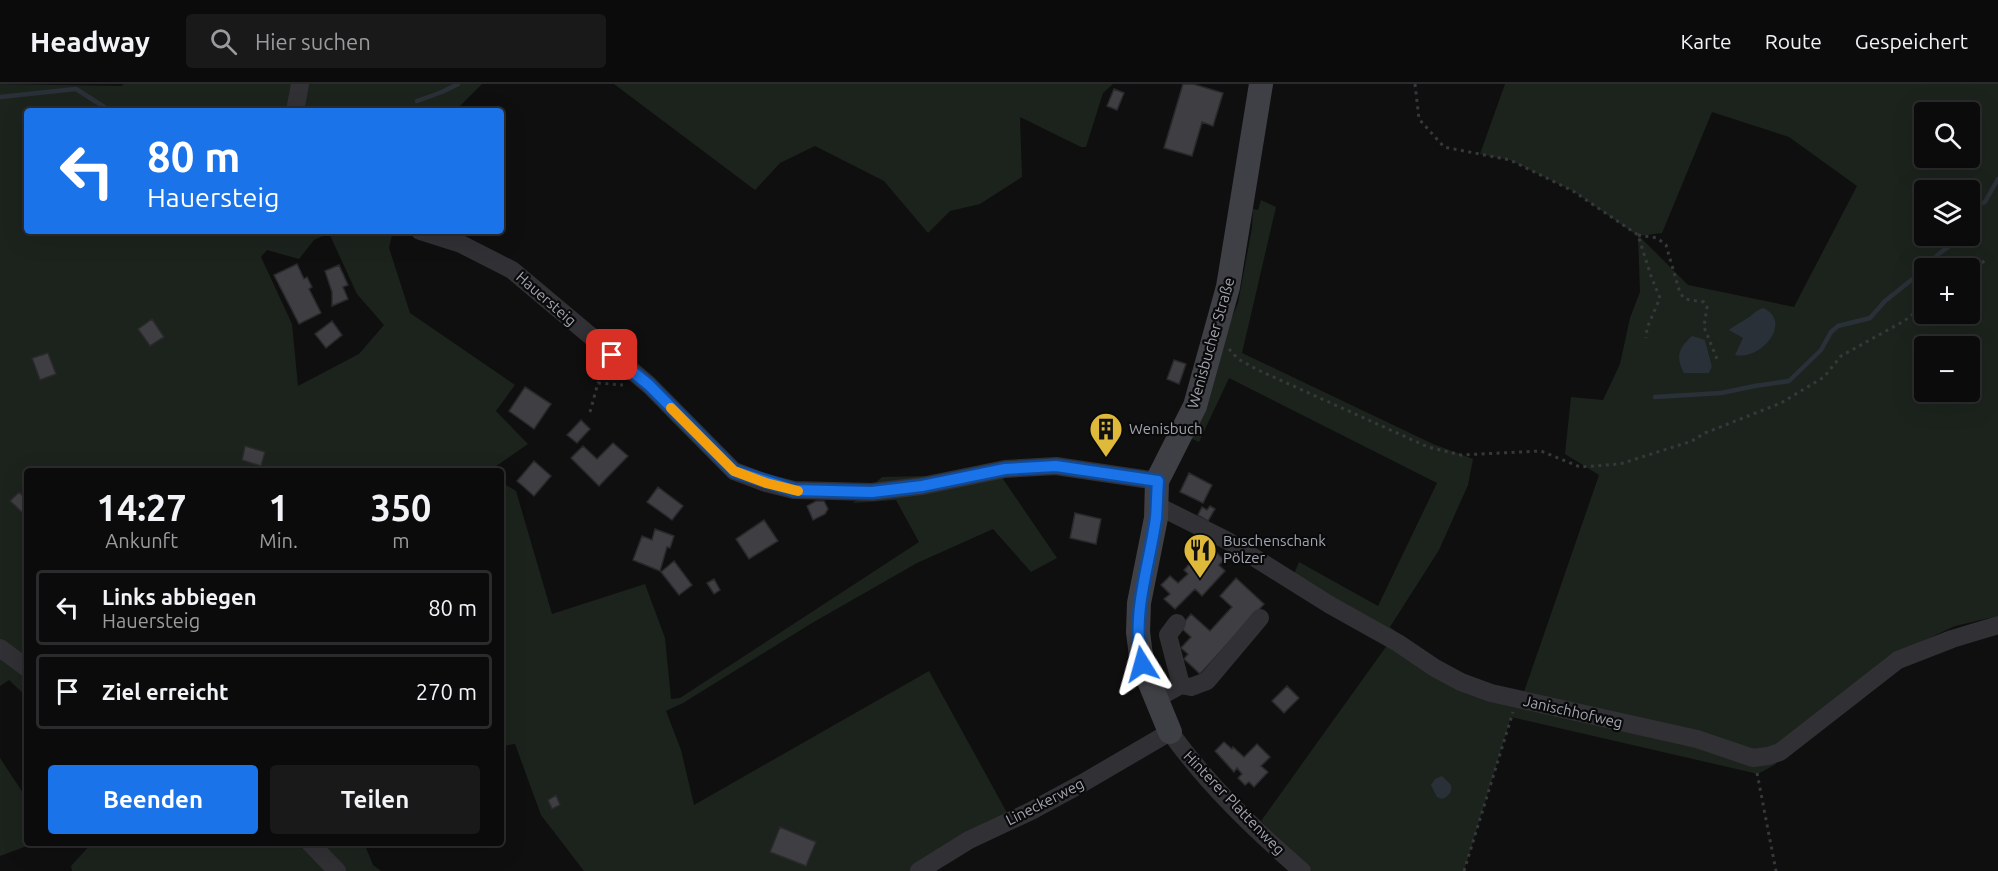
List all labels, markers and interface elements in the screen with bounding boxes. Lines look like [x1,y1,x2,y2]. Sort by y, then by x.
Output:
search box [186,14,606,68]
icon: search [207,25,240,58]
text: Headway [30,26,150,57]
text: Hier suchen [255,29,371,54]
text: Karte [1680,29,1732,53]
text: Route [1765,29,1822,53]
text: Gespeichert [1855,29,1968,53]
map controls [1914,102,1980,402]
button: search [1914,102,1980,168]
icon: left [48,132,126,210]
text: 80 m [147,133,241,180]
button: layers [1914,180,1980,246]
text: Hauersteig [147,182,280,212]
button: + [1914,258,1980,324]
street label: Hauersteig [513,268,580,329]
street label: Wenisbucher Straße [1184,275,1237,410]
pin [586,329,637,380]
button: − [1914,336,1980,402]
icon: arrive [595,338,628,371]
building icon: Wenisbuch [1088,411,1124,458]
place label: Wenisbuch [1129,420,1203,437]
text: 14:27 [97,487,187,528]
text: 1 [268,487,289,528]
text: 350 [370,487,431,528]
text: Ankunft [105,529,178,552]
text: Min. [259,529,298,552]
text: m [392,529,410,552]
restaurant icon: Buschenschank Pölzer [1182,532,1218,579]
place label: Buschenschank Pölzer [1223,532,1326,566]
text: Links abbiegen [102,584,257,609]
icon: left [51,591,84,624]
text: 80 m [428,595,477,620]
text: Hauersteig [102,609,200,632]
position arrow [1110,632,1174,696]
icon: arrive [51,675,84,708]
text: Ziel erreicht [102,679,229,704]
text: 270 m [416,679,477,704]
street label: Janischhofweg [1522,692,1624,731]
street label: Hinterer Plattenweg [1180,747,1288,858]
button: Beenden [48,765,258,834]
button: Teilen [270,765,480,834]
street label: Lineckerweg [1003,775,1087,828]

